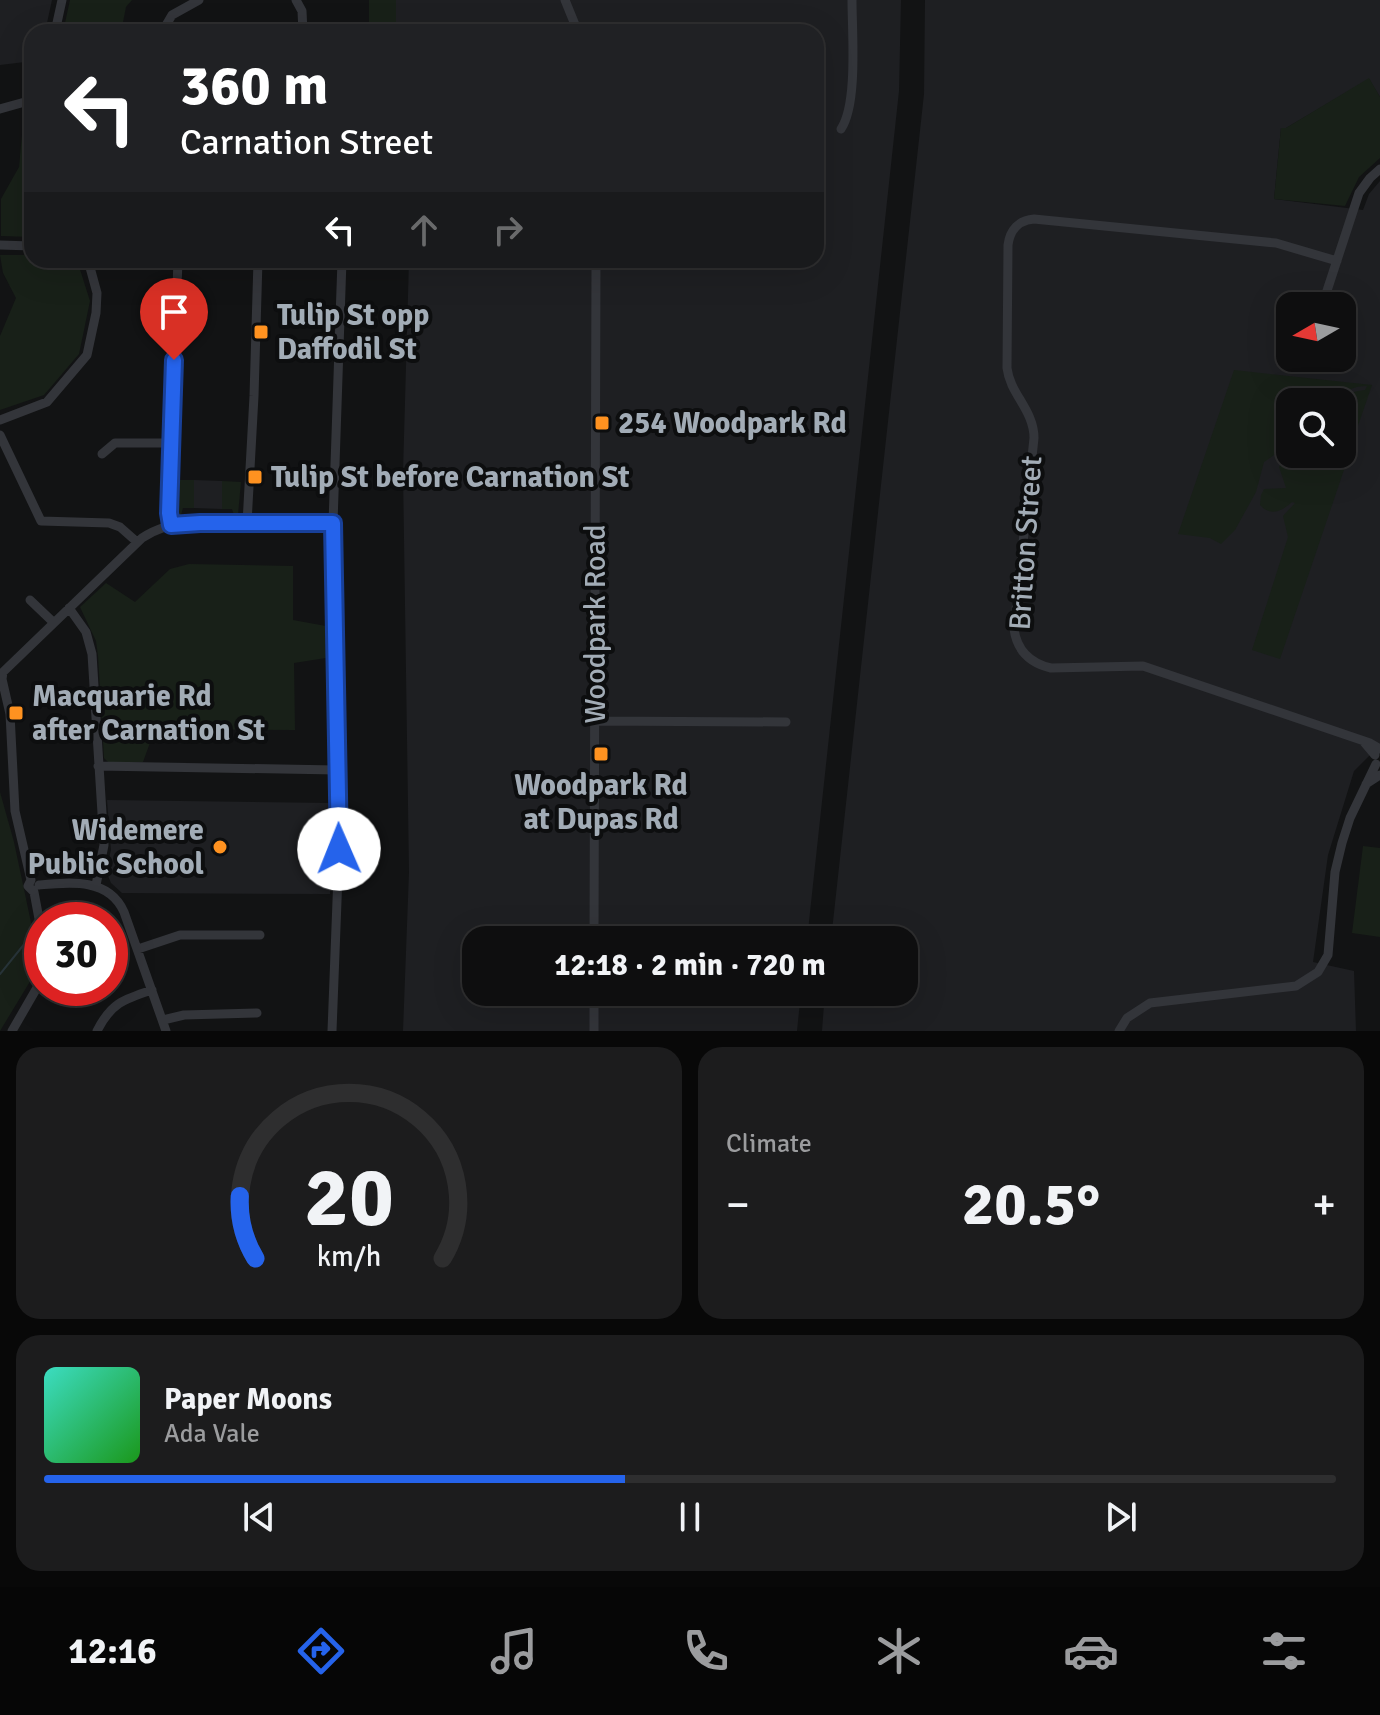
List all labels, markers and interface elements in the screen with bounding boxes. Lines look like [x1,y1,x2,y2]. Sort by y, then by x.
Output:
text: 360 m [180,51,328,120]
icon: left [48,56,152,160]
text: Carnation Street [180,120,433,165]
icon: left [318,208,362,252]
icon: ahead [402,208,446,252]
icon: right [486,208,530,252]
pin [140,278,208,360]
icon: arrive [152,290,196,334]
north arrow [1276,292,1356,372]
map controls [1276,292,1356,468]
place label: Tulip St opp Daffodil St [277,297,429,368]
marker: Tulip St opp Daffodil St [252,323,270,341]
button: search [1276,388,1356,468]
place label: 254 Woodpark Rd [618,405,847,442]
marker: 254 Woodpark Rd [593,414,611,432]
street label: Britton Street [1001,455,1051,631]
place label: Tulip St before Carnation St [271,459,630,496]
marker: Tulip St before Carnation St [246,468,264,486]
street label: Woodpark Road [577,524,614,724]
place label: Macquarie Rd after Carnation St [32,678,265,749]
marker: Macquarie Rd after Carnation St [7,704,25,722]
marker: Woodpark Rd at Dupas Rd [592,745,610,763]
place label: Woodpark Rd at Dupas Rd [514,767,688,838]
position arrow [297,807,381,891]
place label: Widemere Public School [27,812,204,883]
marker: Widemere Public School [211,838,229,856]
speed limit sign: 30 [24,902,128,1006]
text: 12:18 · 2 min · 720 m [554,947,826,984]
text: Climate [726,1128,812,1160]
text: 20 [304,1147,394,1249]
text: 20.5° [962,1168,1100,1242]
text: − [726,1178,750,1232]
text: + [1312,1178,1336,1232]
text: km/h [317,1239,381,1274]
text: Paper Moons [164,1381,332,1418]
text: Ada Vale [164,1418,260,1450]
icon: previous [237,1495,281,1539]
icon: pause [668,1495,712,1539]
icon: next [1099,1495,1143,1539]
icon: directions [293,1623,349,1679]
icon: music [486,1623,542,1679]
icon: phone [678,1623,734,1679]
icon: climate [871,1623,927,1679]
icon: car [1063,1623,1119,1679]
icon: filters [1256,1623,1312,1679]
text: 12:16 [68,1629,157,1674]

